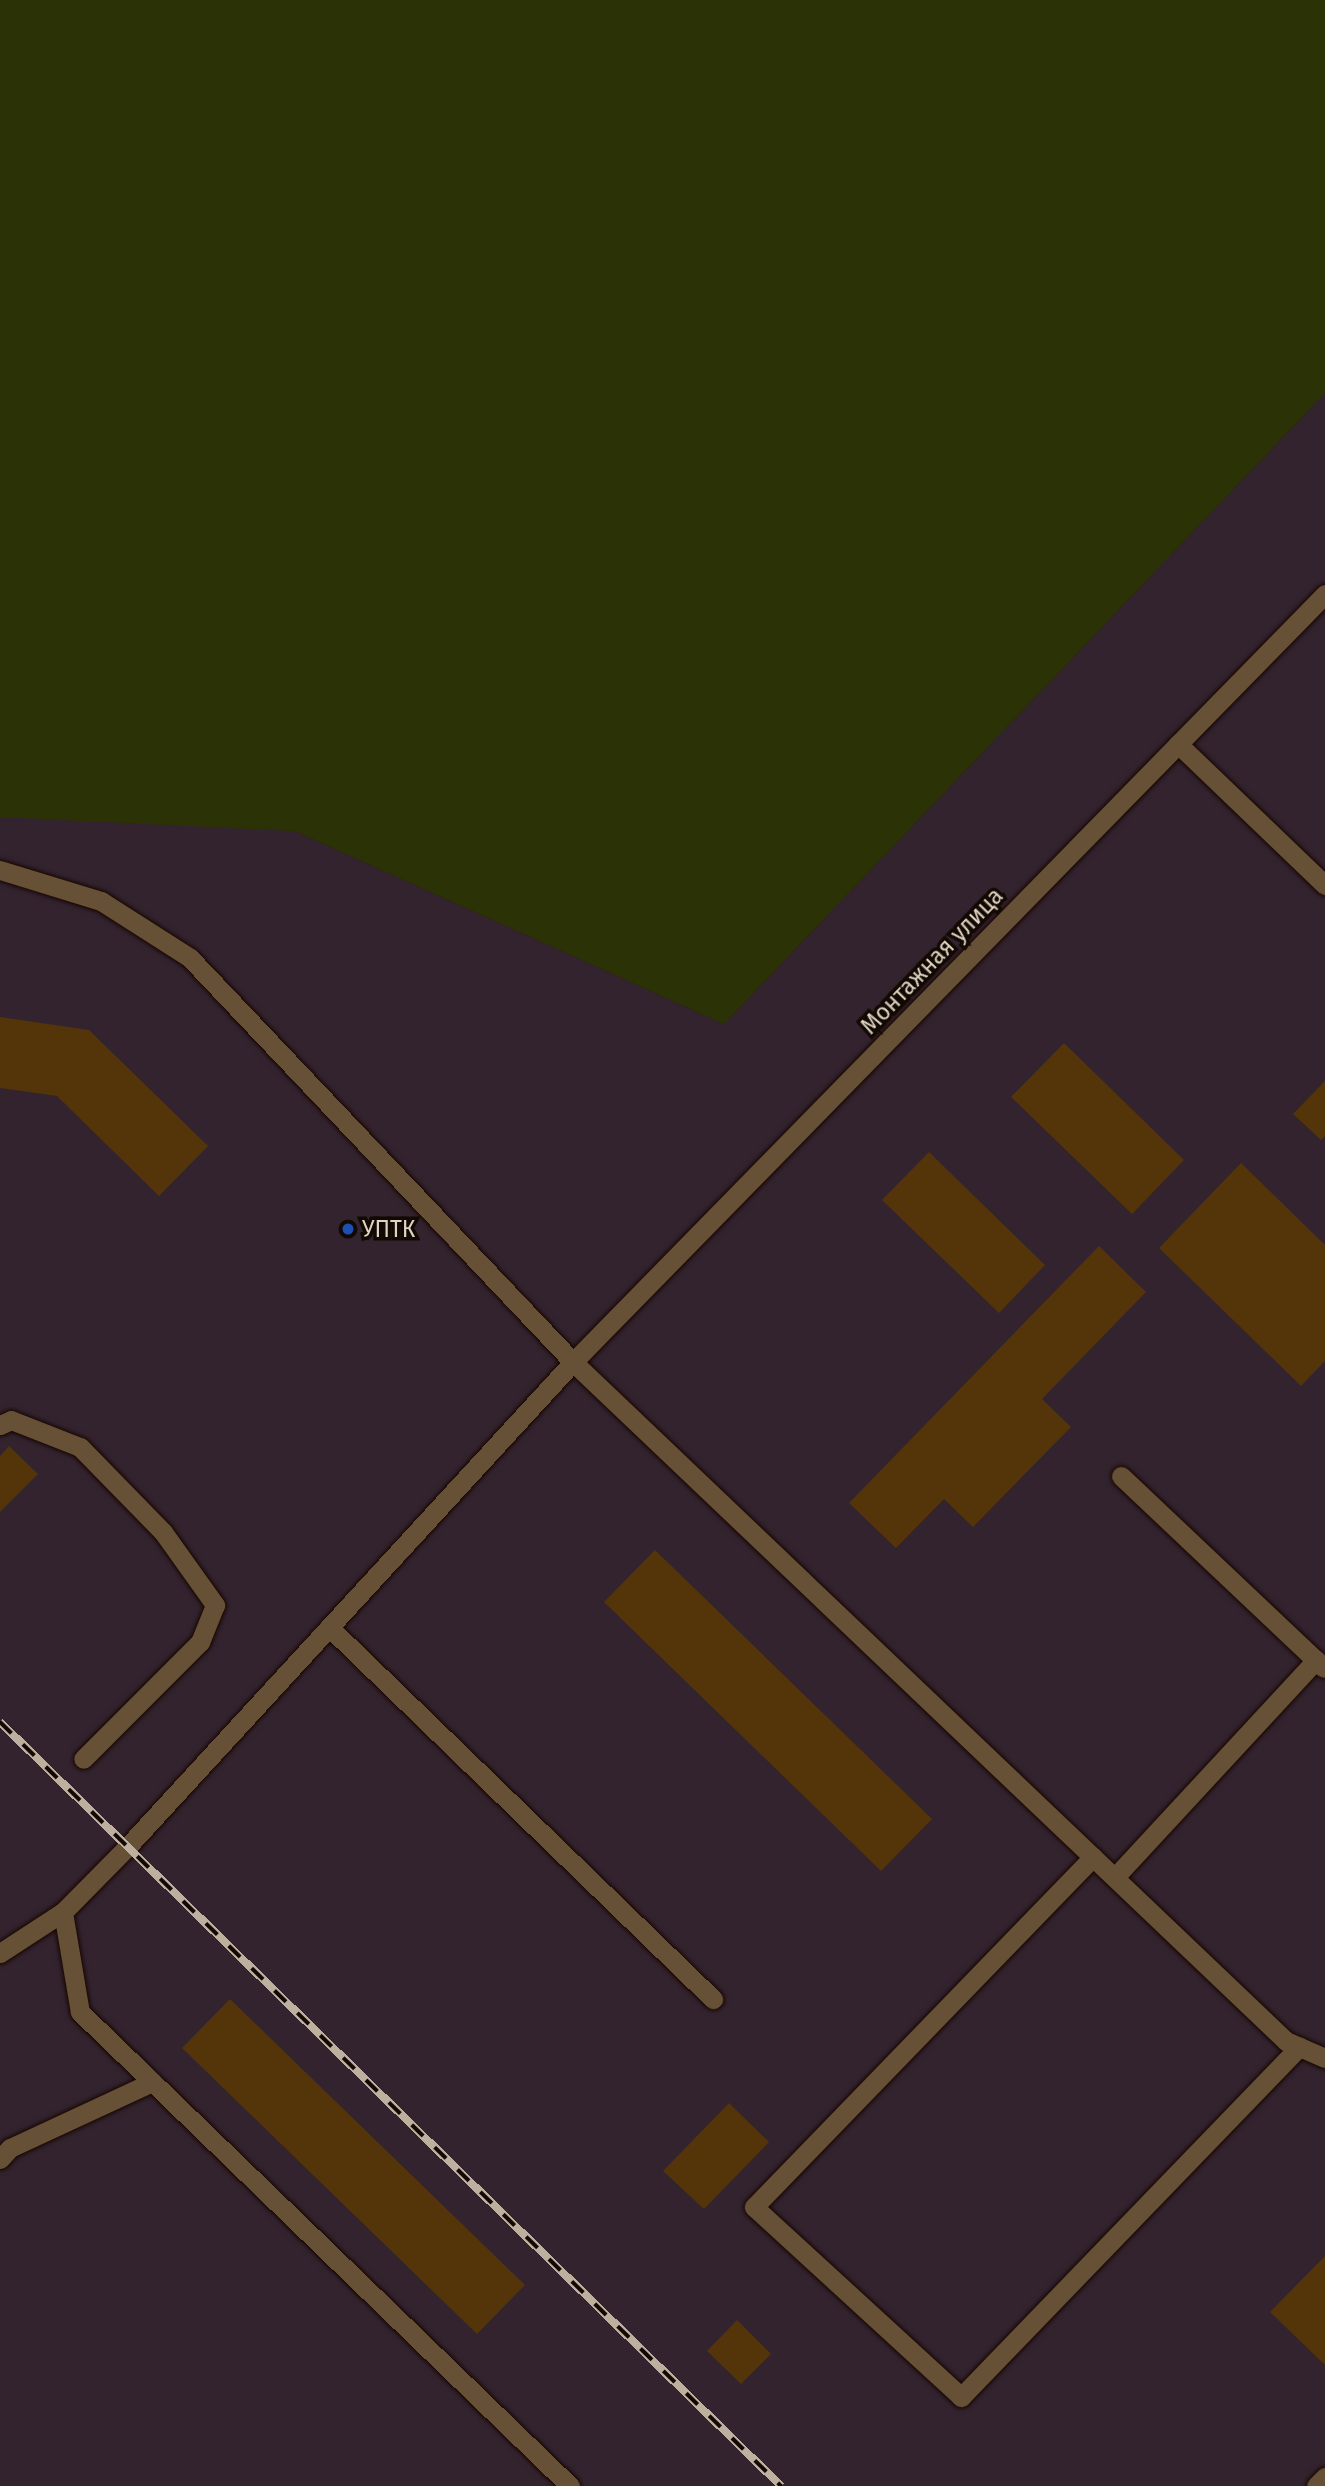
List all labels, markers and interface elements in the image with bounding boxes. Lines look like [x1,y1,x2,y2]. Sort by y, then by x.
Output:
street label: Монтажная улица [855,882,1009,1040]
place label: УПТК [362,1215,415,1243]
marker: УПТК [340,1221,356,1237]

